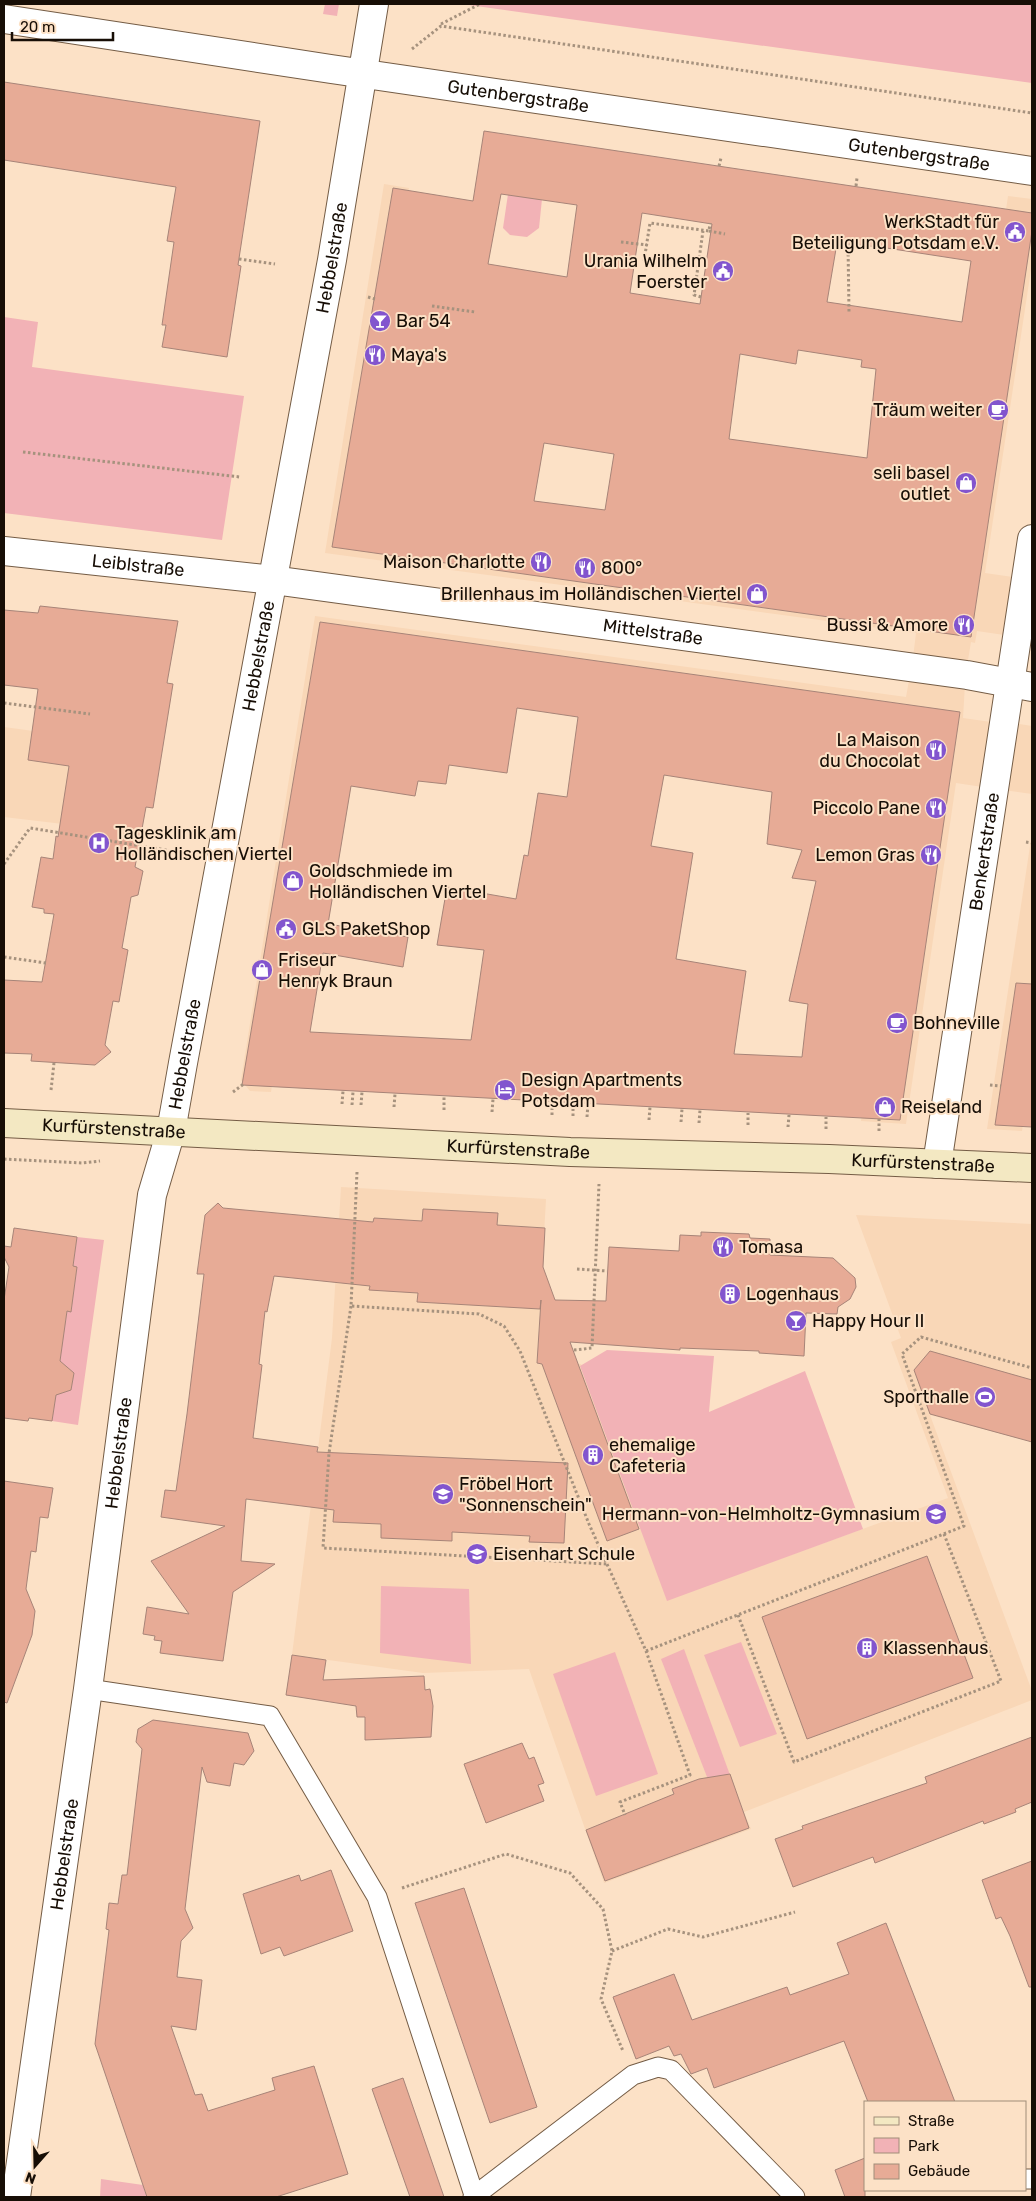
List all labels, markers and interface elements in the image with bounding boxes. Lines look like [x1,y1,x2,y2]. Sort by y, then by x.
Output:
scale bar [12,10,114,42]
text: 20 m [20,18,55,36]
street label: Gutenbergstraße [446,75,591,117]
street label: Gutenbergstraße [847,133,991,176]
street label: Hebbelstraße [311,201,352,315]
place label: WerkStadt für Beteiligung Potsdam e.V. [792,211,999,254]
public building icon: WerkStadt für Beteiligung Potsdam e.V. [1003,220,1027,244]
place label: Urania Wilhelm Foerster [584,250,707,293]
public building icon: Urania Wilhelm Foerster [711,259,735,283]
bar icon: Bar 54 [368,309,392,333]
place label: Bar 54 [396,310,451,332]
restaurant icon: Maya's [363,343,387,367]
place label: Maya's [391,344,447,366]
cafe icon: Träum weiter [986,398,1010,422]
place label: Träum weiter [873,399,982,421]
place label: seli basel outlet [873,462,950,505]
shop icon: seli basel outlet [954,471,978,495]
street label: Leiblstraße [91,550,186,581]
restaurant icon: Maison Charlotte [529,550,553,574]
place label: Maison Charlotte [383,551,525,573]
restaurant icon: 800° [573,556,597,580]
place label: 800° [601,557,642,579]
shop icon: Brillenhaus im Holländischen Viertel [745,582,769,606]
place label: Brillenhaus im Holländischen Viertel [441,583,741,605]
street label: Hebbelstraße [237,599,280,713]
restaurant icon: Bussi & Amore [952,613,976,637]
street label: Mittelstraße [601,614,704,650]
place label: Bussi & Amore [826,614,948,636]
place label: La Maison du Chocolat [819,729,920,772]
restaurant icon: La Maison du Chocolat [924,738,948,762]
street label: Benkertstraße [965,791,1004,912]
restaurant icon: Piccolo Pane [924,796,948,820]
place label: Piccolo Pane [812,797,920,819]
place label: Tagesklinik am Holländischen Viertel [115,822,292,865]
hospital icon: Tagesklinik am Holländischen Viertel [87,831,111,855]
restaurant icon: Lemon Gras [919,843,943,867]
place label: Lemon Gras [815,844,915,866]
place label: Goldschmiede im Holländischen Viertel [309,860,486,903]
shop icon: Goldschmiede im Holländischen Viertel [281,869,305,893]
public building icon: GLS PaketShop [274,917,298,941]
place label: GLS PaketShop [302,918,430,940]
place label: Friseur Henryk Braun [278,949,393,992]
shop icon: Friseur Henryk Braun [250,958,274,982]
street label: Hebbelstraße [164,997,206,1111]
cafe icon: Bohneville [885,1011,909,1035]
place label: Bohneville [913,1012,1000,1034]
place label: Design Apartments Potsdam [521,1069,682,1112]
hotel icon: Design Apartments Potsdam [493,1078,517,1102]
shop icon: Reiseland [873,1095,897,1119]
place label: Reiseland [901,1096,982,1118]
street label: Kurfürstenstraße [42,1114,186,1143]
street label: Kurfürstenstraße [446,1135,590,1164]
street label: Kurfürstenstraße [851,1149,995,1177]
restaurant icon: Tomasa [711,1235,735,1259]
place label: Tomasa [739,1236,803,1258]
building icon: Logenhaus [718,1282,742,1306]
place label: Logenhaus [746,1283,839,1305]
bar icon: Happy Hour II [784,1309,808,1333]
place label: Happy Hour II [812,1310,924,1332]
sports icon: Sporthalle [973,1385,997,1409]
place label: Sporthalle [883,1386,969,1408]
street label: Hebbelstraße [100,1396,137,1510]
place label: ehemalige Cafeteria [609,1434,696,1477]
building icon: ehemalige Cafeteria [581,1443,605,1467]
place label: Fröbel Hort "Sonnenschein" [459,1473,592,1516]
school or university icon: Fröbel Hort "Sonnenschein" [431,1482,455,1506]
school or university icon: Hermann-von-Helmholtz-Gymnasium [924,1502,948,1526]
place label: Hermann-von-Helmholtz-Gymnasium [602,1503,920,1525]
school or university icon: Eisenhart Schule [465,1542,489,1566]
place label: Eisenhart Schule [493,1543,635,1565]
building icon: Klassenhaus [855,1636,879,1660]
place label: Klassenhaus [883,1637,988,1659]
street label: Hebbelstraße [46,1797,83,1912]
legend [864,2101,1026,2191]
text: Straße [908,2112,954,2130]
text: Park [908,2137,939,2155]
north arrow [10,2141,60,2191]
text: Gebäude [908,2162,970,2180]
text: N [23,2168,38,2187]

